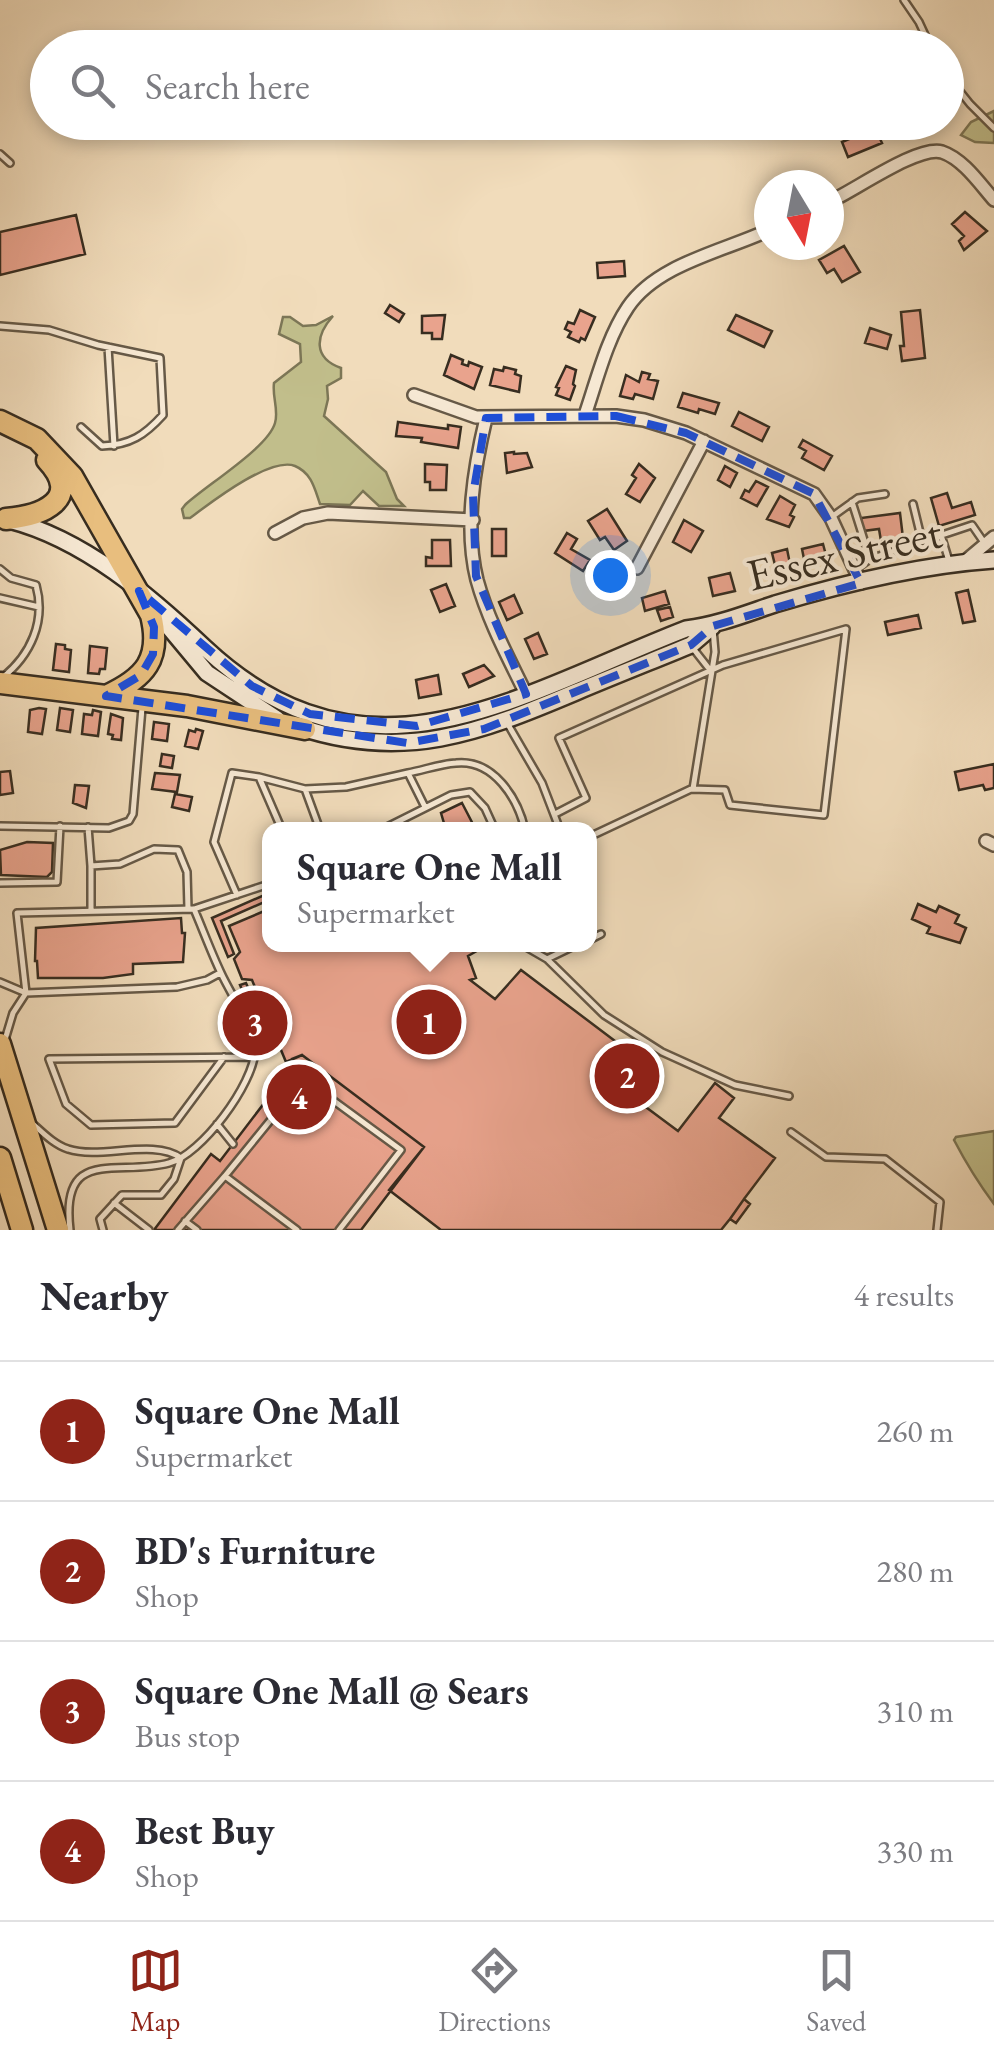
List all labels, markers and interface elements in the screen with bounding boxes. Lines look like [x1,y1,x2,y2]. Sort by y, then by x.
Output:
search box [30,30,964,140]
icon: search [65,58,120,113]
text: Search here [145,61,310,110]
north arrow [754,170,844,260]
street label: Essex Street [741,502,947,604]
your location [585,550,636,601]
popup [262,822,597,952]
text: Square One Mall [297,842,562,891]
text: Supermarket [297,891,454,933]
pin: 1 [396,984,462,1060]
pin: 3 [222,986,288,1060]
pin: 2 [594,1038,660,1114]
pin: 4 [266,1060,332,1134]
text: Nearby [40,1268,169,1323]
text: 4 results [854,1274,954,1316]
text: Square One Mall [135,1386,400,1435]
text: 1 [64,1410,81,1452]
text: 260 m [877,1410,954,1452]
text: Supermarket [135,1435,292,1477]
text: BD's Furniture [135,1526,375,1575]
text: 2 [64,1550,81,1592]
text: 280 m [877,1550,954,1592]
text: Shop [135,1575,199,1617]
text: Square One Mall @ Sears [135,1666,529,1715]
text: 3 [64,1690,81,1732]
text: 310 m [877,1690,954,1732]
text: Bus stop [135,1715,240,1757]
text: Best Buy [135,1806,275,1855]
text: 4 [64,1830,81,1872]
text: 330 m [877,1830,954,1872]
text: Shop [135,1855,199,1897]
tab: Map [128,1943,183,2039]
tab: Directions [438,1943,551,2039]
tab: Saved [806,1943,866,2039]

